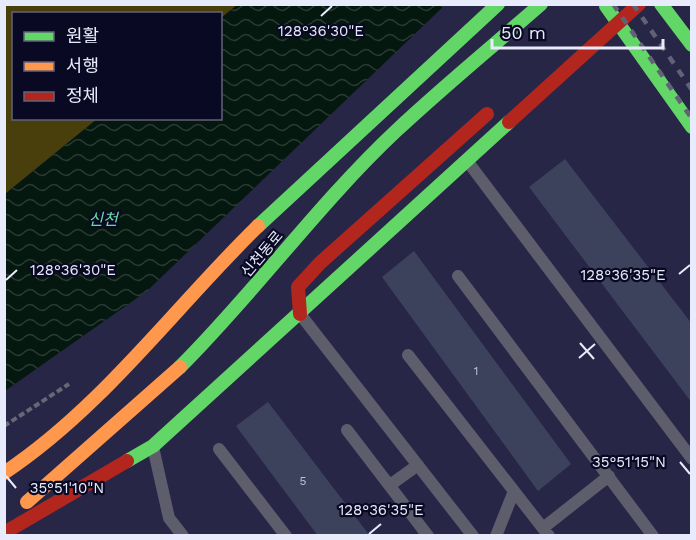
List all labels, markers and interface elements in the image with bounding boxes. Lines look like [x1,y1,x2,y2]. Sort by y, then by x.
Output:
legend [12,12,222,120]
scale bar [492,12,663,50]
text: 128°36'30"E [278,22,364,40]
text: 50 m [501,22,546,43]
text: 원활 [66,25,99,46]
text: 서행 [66,55,99,76]
text: 정체 [66,85,99,106]
water label: 신천 [88,210,120,229]
street label: 신천동로 [237,227,287,281]
text: 128°36'30"E [30,261,116,279]
text: 128°36'35"E [580,266,666,284]
house number: 1 [474,364,478,378]
text: 35°51'15"N [592,453,666,471]
house number: 5 [300,474,307,488]
text: 35°51'10"N [30,479,104,497]
text: 128°36'35"E [338,501,424,519]

